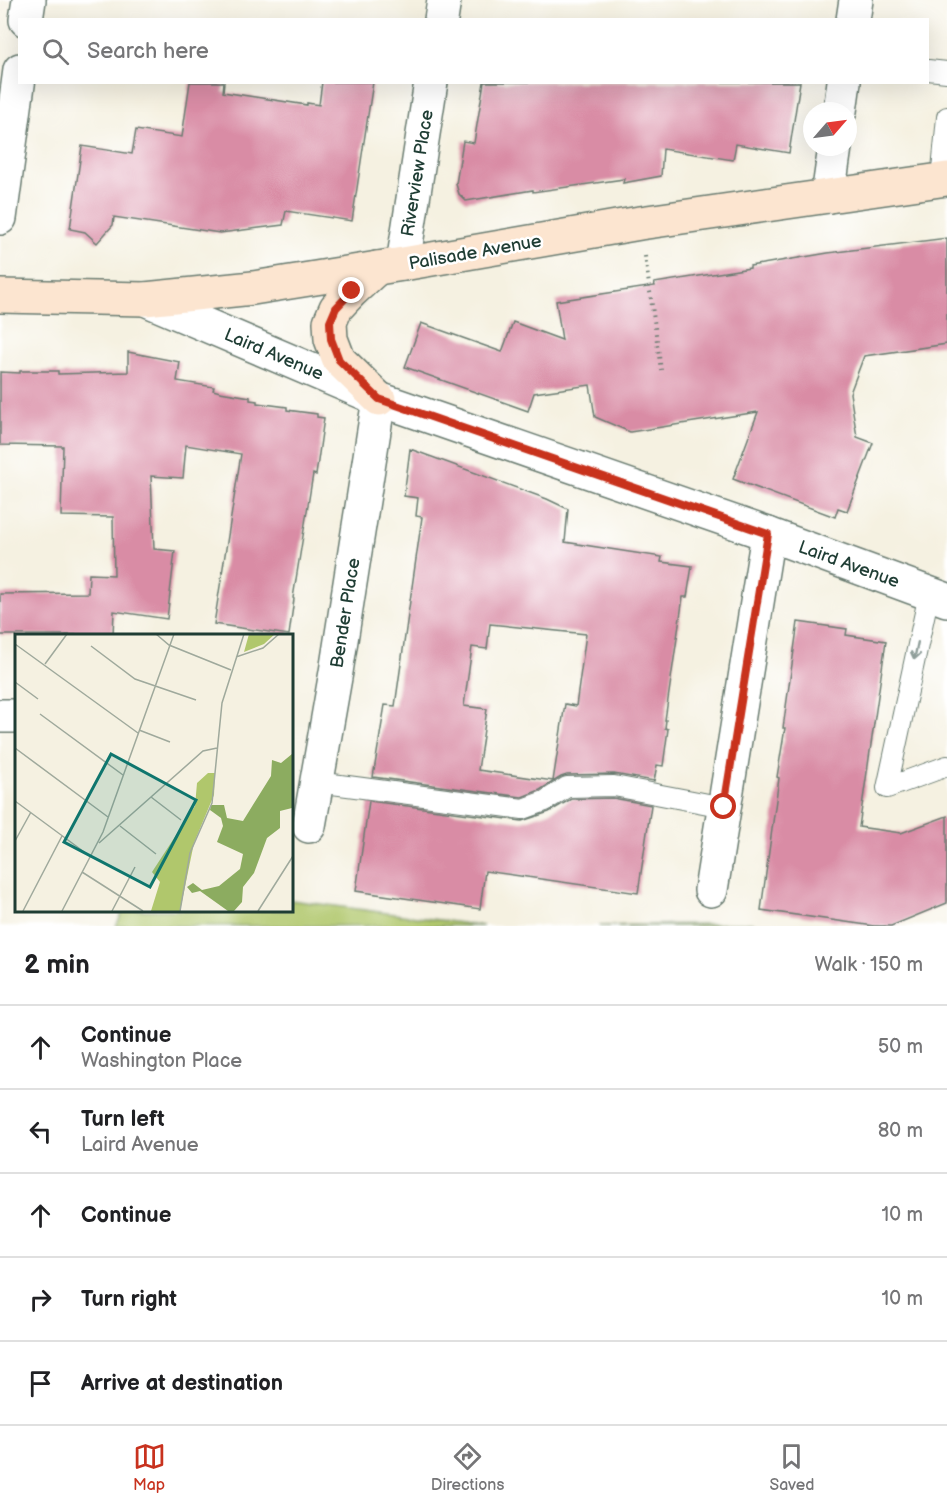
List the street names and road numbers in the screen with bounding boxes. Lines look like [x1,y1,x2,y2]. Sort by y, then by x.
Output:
street label: Riverview Place [397,108,438,238]
street label: Palisade Avenue [407,230,543,274]
street label: Laird Avenue [221,324,327,385]
street label: Laird Avenue [795,536,902,593]
street label: Bender Place [326,556,365,670]

